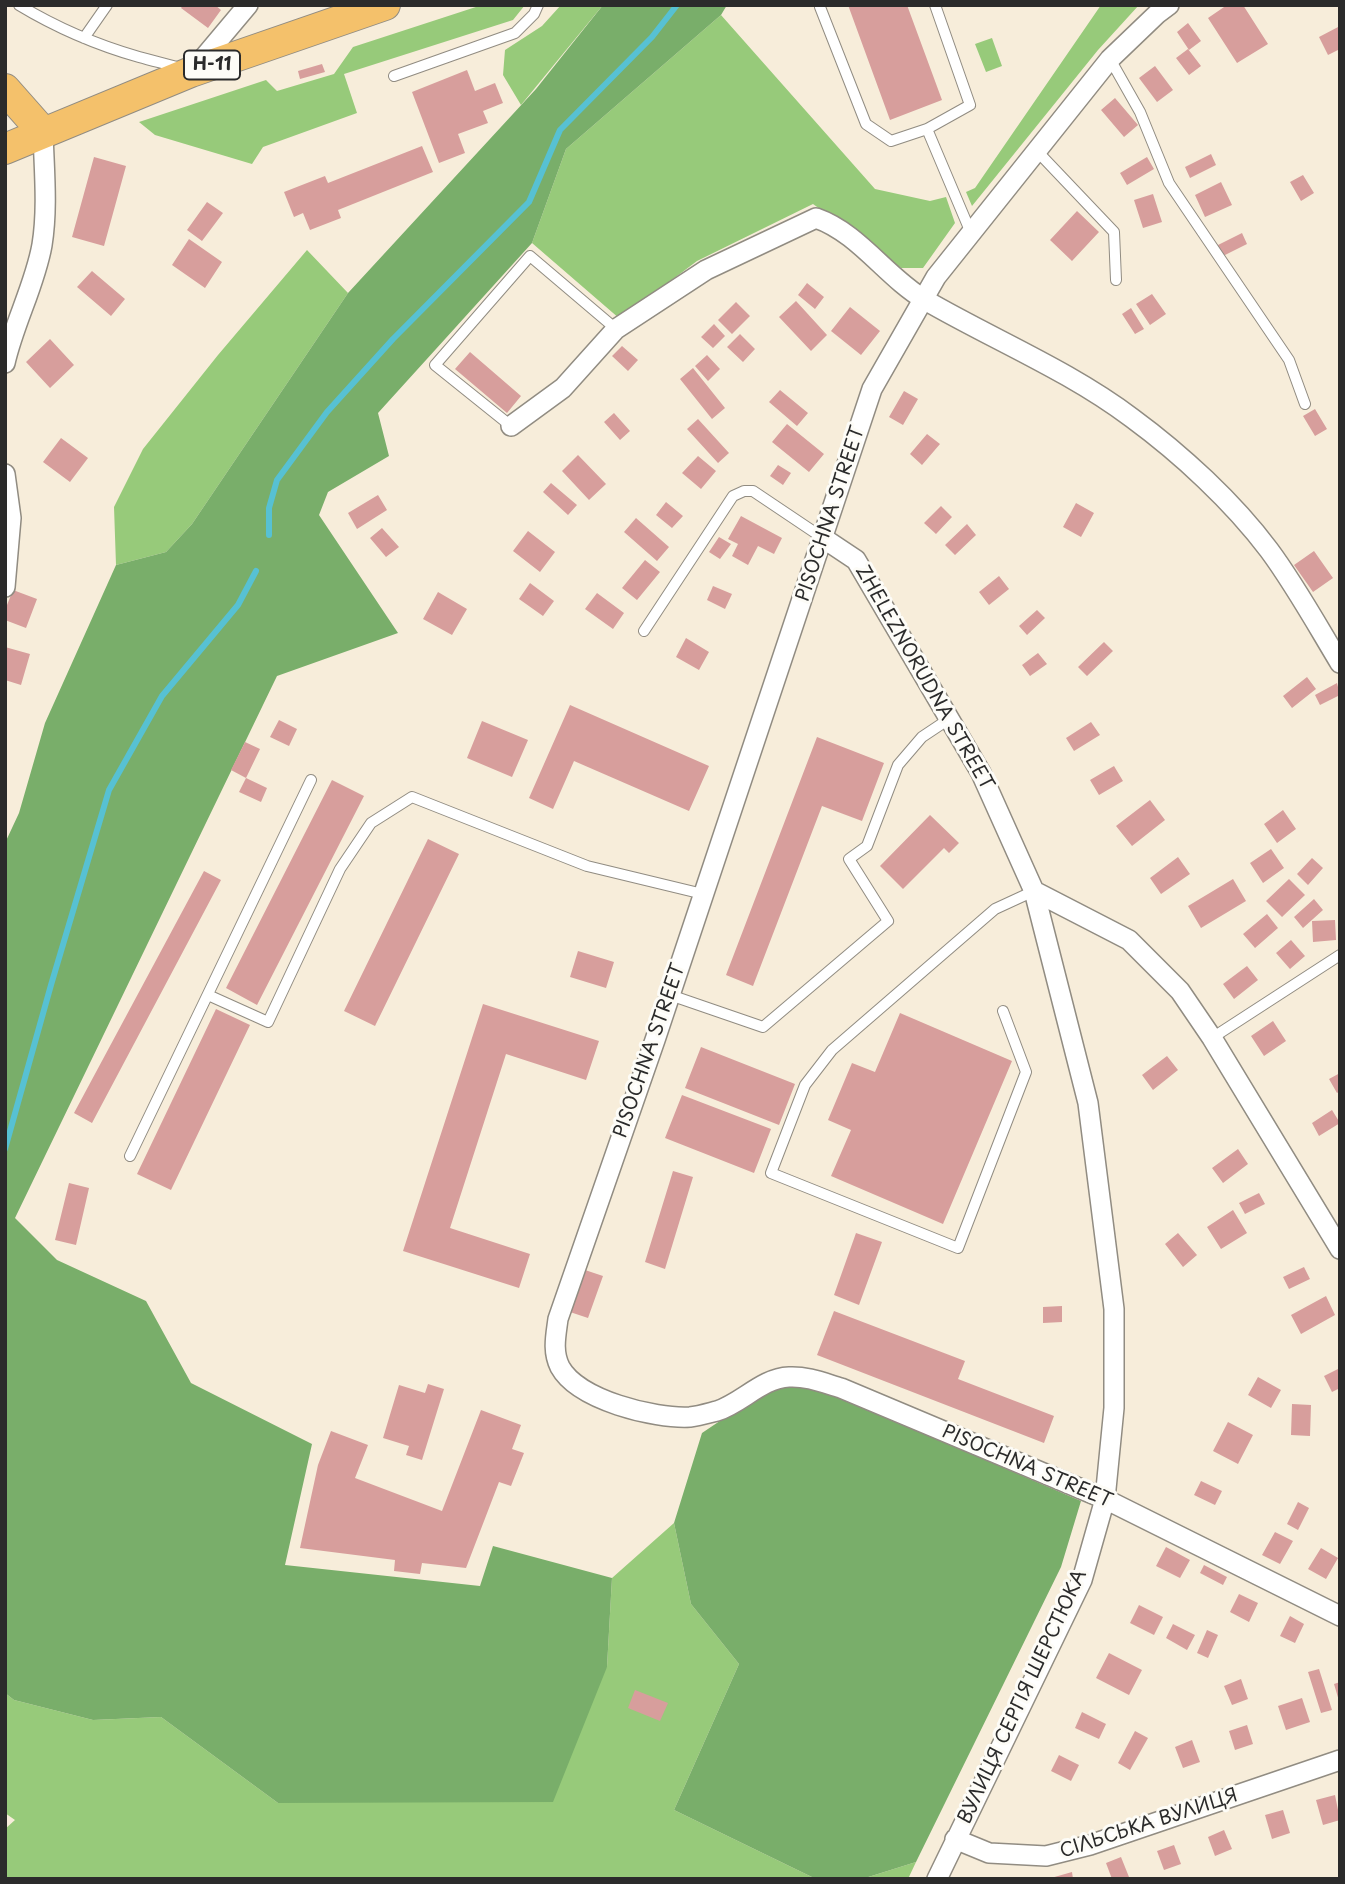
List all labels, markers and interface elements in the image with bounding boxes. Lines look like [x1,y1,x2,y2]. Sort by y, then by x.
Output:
road number: Н-11 [184,51,240,80]
street label: PISOCHNA STREET [792,424,870,604]
street label: ZHELEZNORUDNA STREET [850,561,998,795]
street label: PISOCHNA STREET [609,961,691,1141]
street label: PISOCHNA STREET [938,1421,1116,1513]
street label: ВУЛИЦЯ СЕРГІЯ ШЕРСТЮКА [954,1566,1092,1828]
street label: СІЛЬСЬКА ВУЛИЦЯ [1057,1784,1241,1864]

